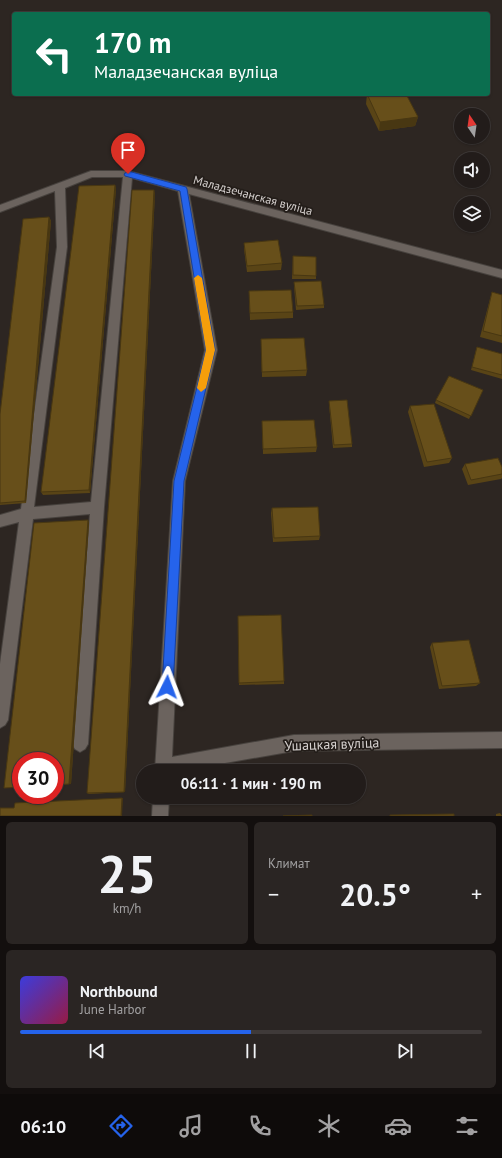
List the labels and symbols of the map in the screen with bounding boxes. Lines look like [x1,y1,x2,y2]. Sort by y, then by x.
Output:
north arrow [454,108,490,144]
pin [111,133,145,174]
street label: Маладзечанская вуліца [192,172,314,218]
position arrow [146,666,188,708]
street label: Ушацкая вуліца [284,733,380,755]
speed limit sign: 30 [12,752,64,804]

